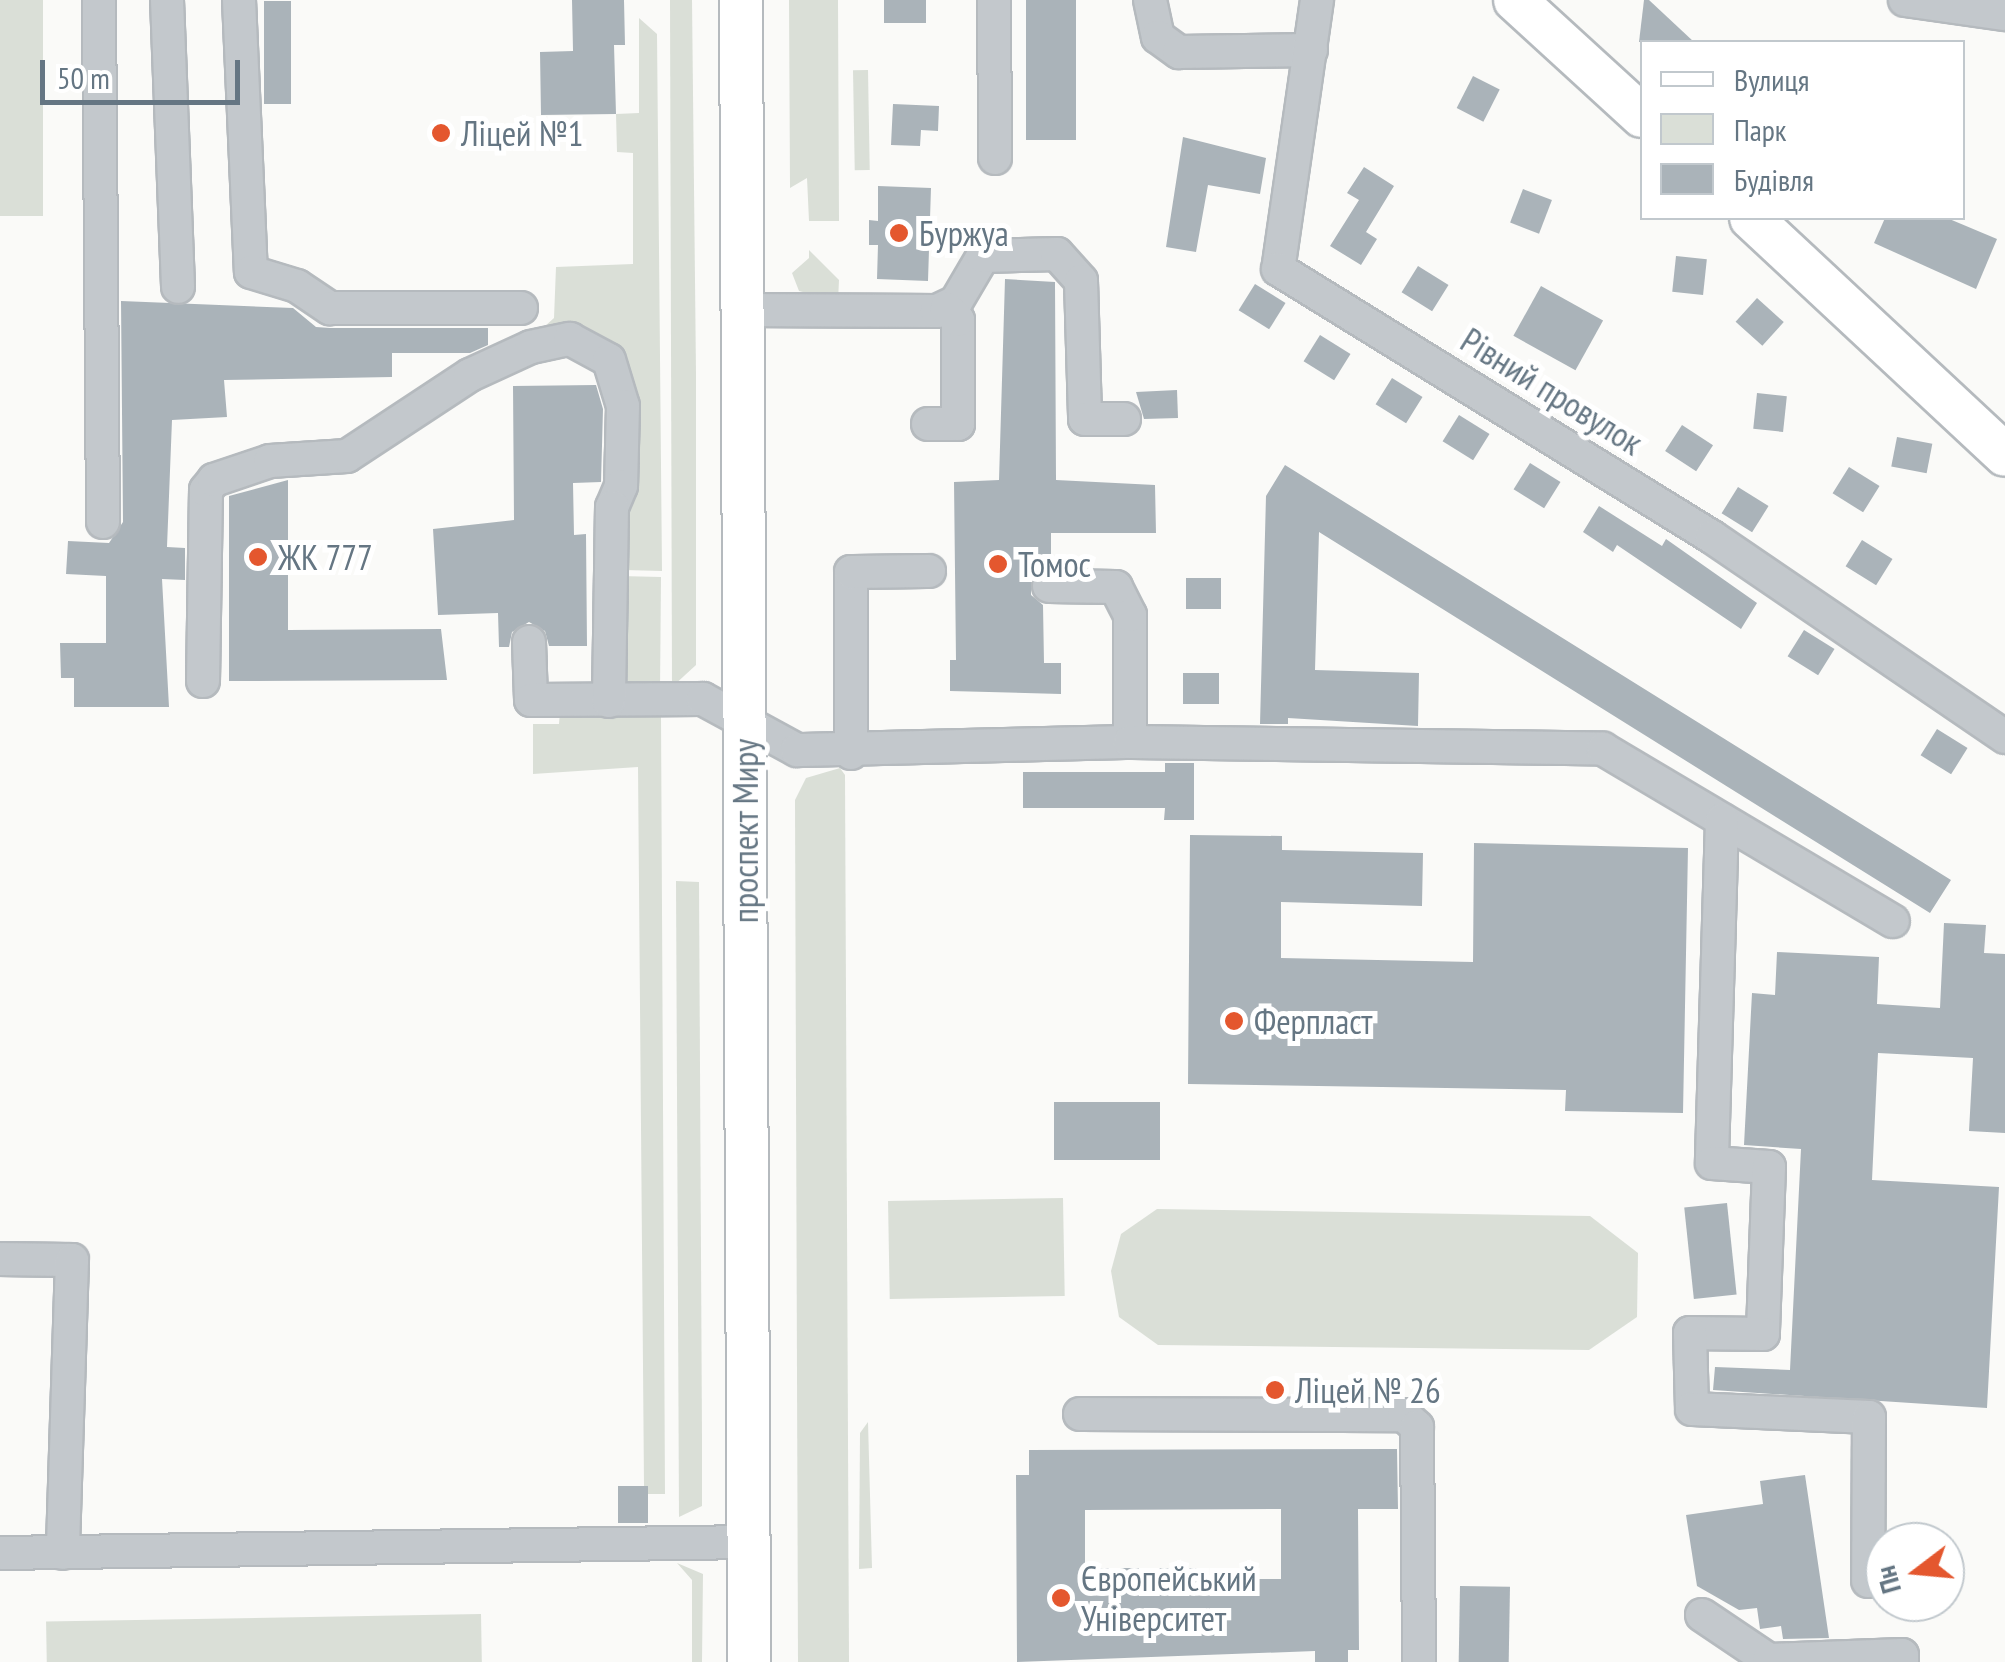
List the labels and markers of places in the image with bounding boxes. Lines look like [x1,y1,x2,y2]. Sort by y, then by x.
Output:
place label: Ліцей №1 [461,112,583,154]
marker: Ліцей №1 [430,122,452,144]
place label: Буржуа [919,212,1009,254]
marker: Буржуа [888,222,910,244]
place label: ЖК 777 [278,536,373,578]
place label: Томос [1018,543,1091,585]
marker: ЖК 777 [247,546,269,568]
marker: Томос [987,553,1009,575]
place label: Ферпласт [1254,1000,1372,1042]
marker: Ферпласт [1223,1010,1245,1032]
place label: Ліцей № 26 [1295,1369,1441,1411]
marker: Ліцей № 26 [1264,1379,1286,1401]
place label: Європейський Університет [1081,1557,1257,1639]
marker: Європейський Університет [1050,1587,1072,1609]

